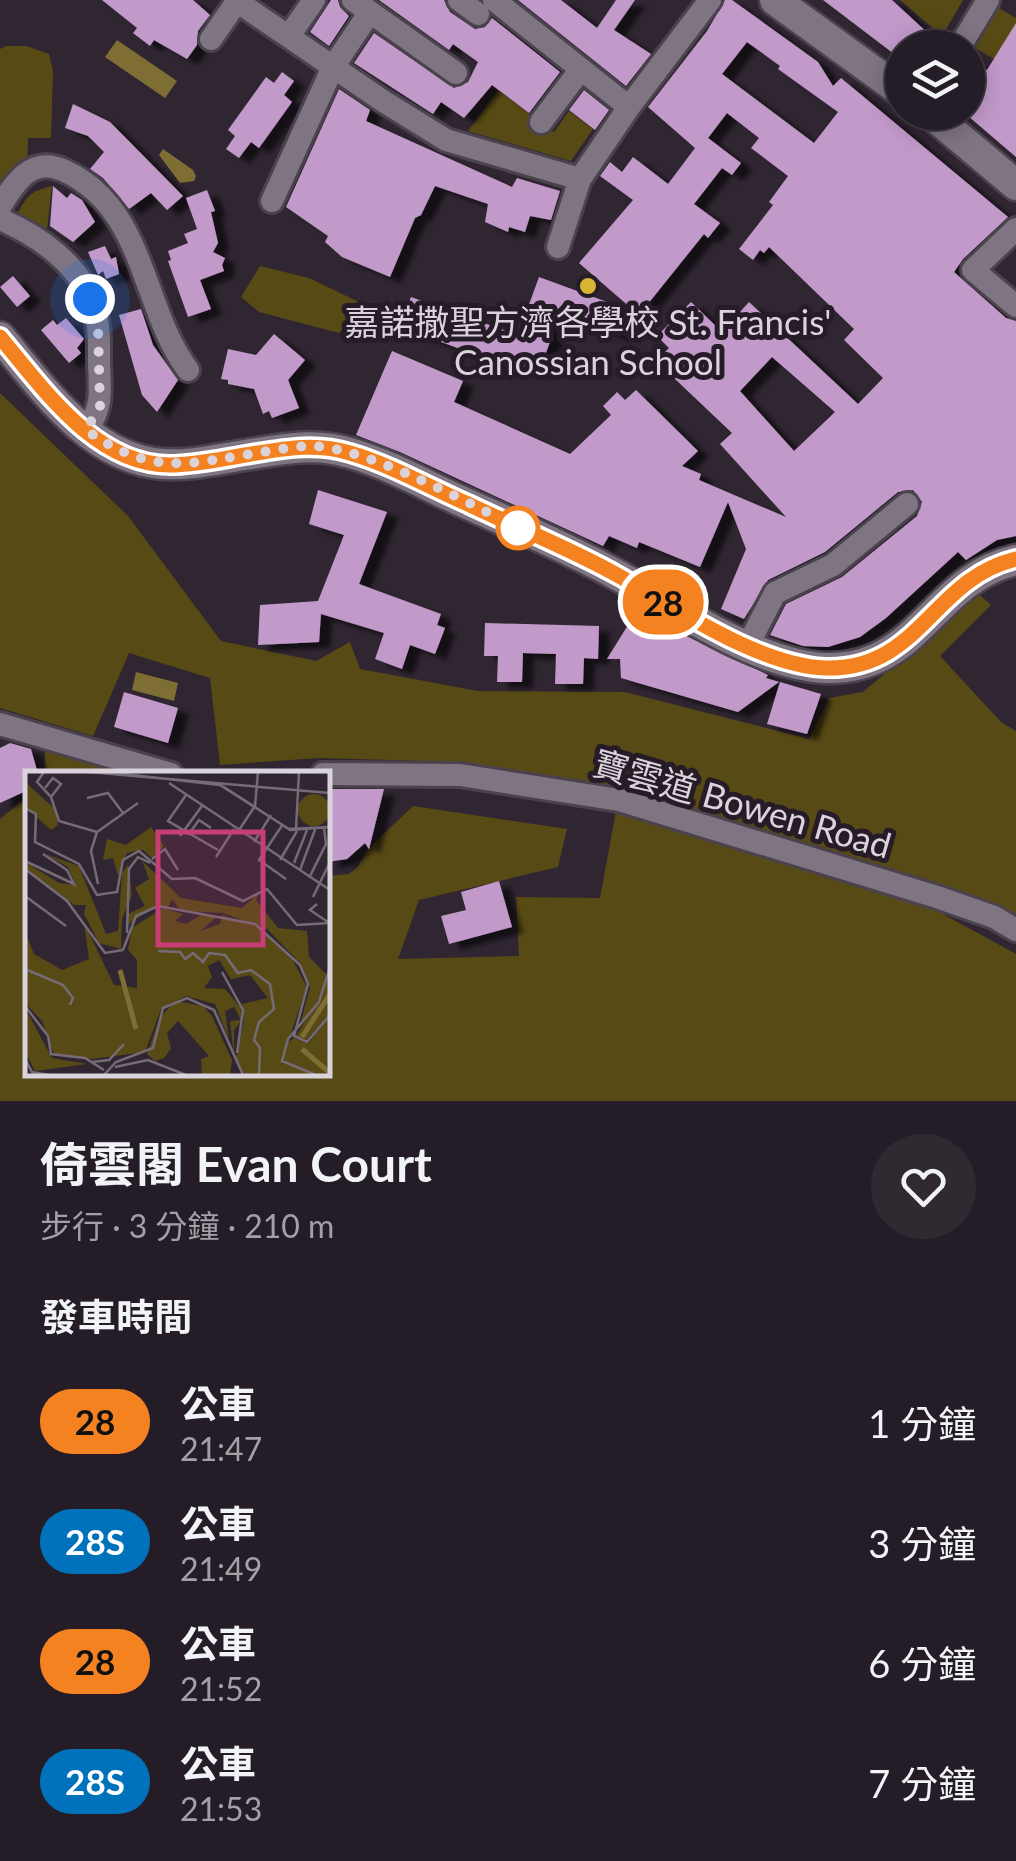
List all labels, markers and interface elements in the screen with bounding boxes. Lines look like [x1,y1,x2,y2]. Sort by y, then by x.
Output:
map controls [885,30,985,130]
button: layers [885,30,985,130]
your location [65,274,115,324]
marker: 嘉諾撒聖方濟各學校 St. Francis' Canossian School [577,275,599,297]
place label: 嘉諾撒聖方濟各學校 St. Francis' Canossian School [344,300,832,382]
unlabelled marker [497,507,539,549]
line badge: 28 [618,570,708,634]
text: 28 [643,581,683,623]
street label: 寶雲道 Bowen Road [589,740,896,866]
inset map [25,771,330,1076]
button: heart [871,1134,976,1239]
text: 倚雲閣 Evan Court [40,1135,432,1192]
text: 步行 · 3 分鐘 · 210 m [40,1206,334,1245]
text: 發車時間 [40,1293,192,1339]
text: 公車 [180,1380,256,1426]
text: 28 [75,1400,115,1442]
text: 1 分鐘 [868,1400,976,1446]
text: 21:47 [180,1429,262,1468]
text: 公車 [180,1500,256,1546]
text: 28S [65,1520,125,1562]
text: 3 分鐘 [868,1520,976,1566]
text: 21:49 [180,1549,262,1588]
text: 公車 [180,1620,256,1666]
text: 28 [75,1640,115,1682]
text: 6 分鐘 [868,1640,976,1686]
text: 21:52 [180,1669,262,1708]
text: 公車 [180,1740,256,1786]
text: 28S [65,1760,125,1802]
text: 7 分鐘 [868,1760,976,1806]
text: 21:53 [180,1789,262,1828]

